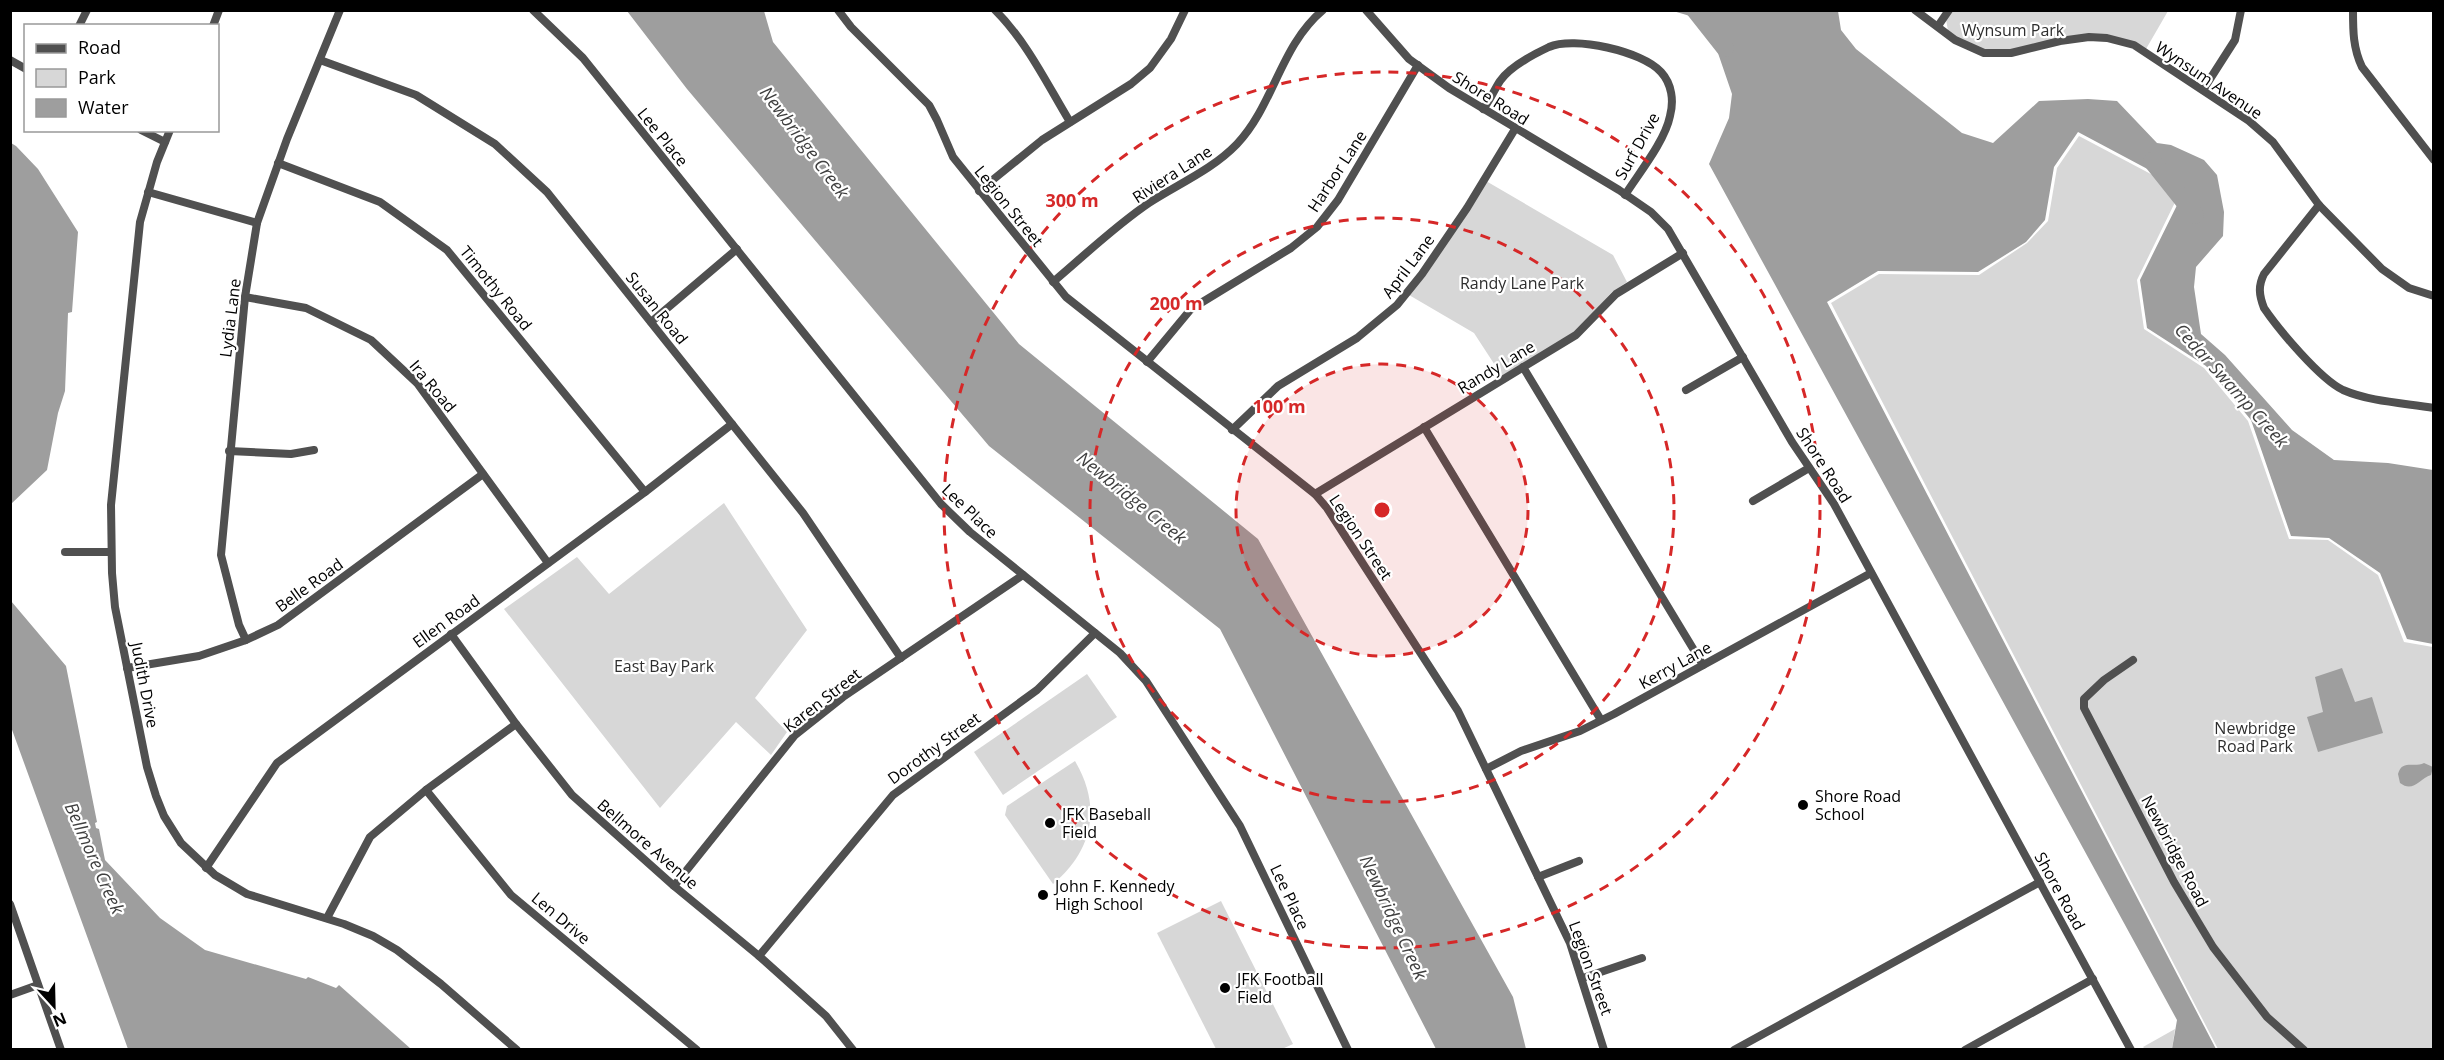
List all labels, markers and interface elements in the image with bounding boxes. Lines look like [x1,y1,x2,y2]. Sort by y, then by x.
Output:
park label: Wynsum Park [1962,19,2065,41]
legend [24,24,219,132]
text: Road [78,35,121,59]
street label: Wynsum Avenue [2151,36,2267,124]
text: Park [78,65,116,89]
street label: Shore Road [1449,66,1533,130]
water label: Newbridge Creek [755,81,856,204]
text: Water [78,95,129,119]
street label: Lee Place [633,103,693,171]
street label: Surf Drive [1609,108,1665,184]
street label: Harbor Lane [1302,126,1372,216]
street label: Riviera Lane [1128,140,1216,208]
street label: Legion Street [970,161,1049,251]
text: 300 m [1045,188,1099,212]
street label: April Lane [1377,230,1439,302]
street label: Timothy Road [455,241,537,335]
street label: Susan Road [621,267,693,349]
park label: Randy Lane Park [1460,272,1585,294]
street label: Lydia Lane [214,277,246,359]
text: 200 m [1149,291,1203,315]
water label: Cedar Swamp Creek [2170,318,2295,453]
street label: Randy Lane [1453,335,1539,399]
street label: Ira Road [405,355,461,417]
text: 100 m [1252,394,1306,418]
street label: Shore Road [1791,423,1857,507]
water label: Newbridge Creek [1072,445,1193,549]
street label: Lee Place [937,479,1003,543]
street label: Legion Street [1324,490,1398,584]
centre of rings [1372,500,1392,520]
street label: Belle Road [271,553,347,617]
street label: Ellen Road [408,589,484,653]
street label: Kerry Lane [1635,636,1715,694]
street label: Judith Drive [126,638,164,730]
park label: East Bay Park [614,655,715,677]
street label: Karen Street [779,663,866,737]
street label: Dorothy Street [883,707,985,789]
park label: Newbridge Road Park [2214,717,2296,757]
place label: Shore Road School [1815,785,1901,825]
street label: Newbridge Road [2136,791,2214,911]
street label: Bellmore Avenue [593,794,703,894]
water label: Bellmore Creek [60,798,131,919]
marker: Shore Road School [1796,798,1810,812]
place label: JFK Baseball Field [1060,803,1151,843]
marker: JFK Baseball Field [1043,816,1057,830]
street label: Shore Road [2030,848,2090,934]
water label: Newbridge Creek [1355,851,1434,984]
street label: Lee Place [1265,861,1315,933]
place label: John F. Kennedy High School [1053,875,1176,915]
street label: Len Drive [527,887,595,949]
marker: John F. Kennedy High School [1036,888,1050,902]
street label: Legion Street [1564,918,1618,1018]
place label: JFK Football Field [1235,968,1323,1008]
north arrow [24,976,84,1036]
marker: JFK Football Field [1218,981,1232,995]
text: N [49,1007,70,1033]

